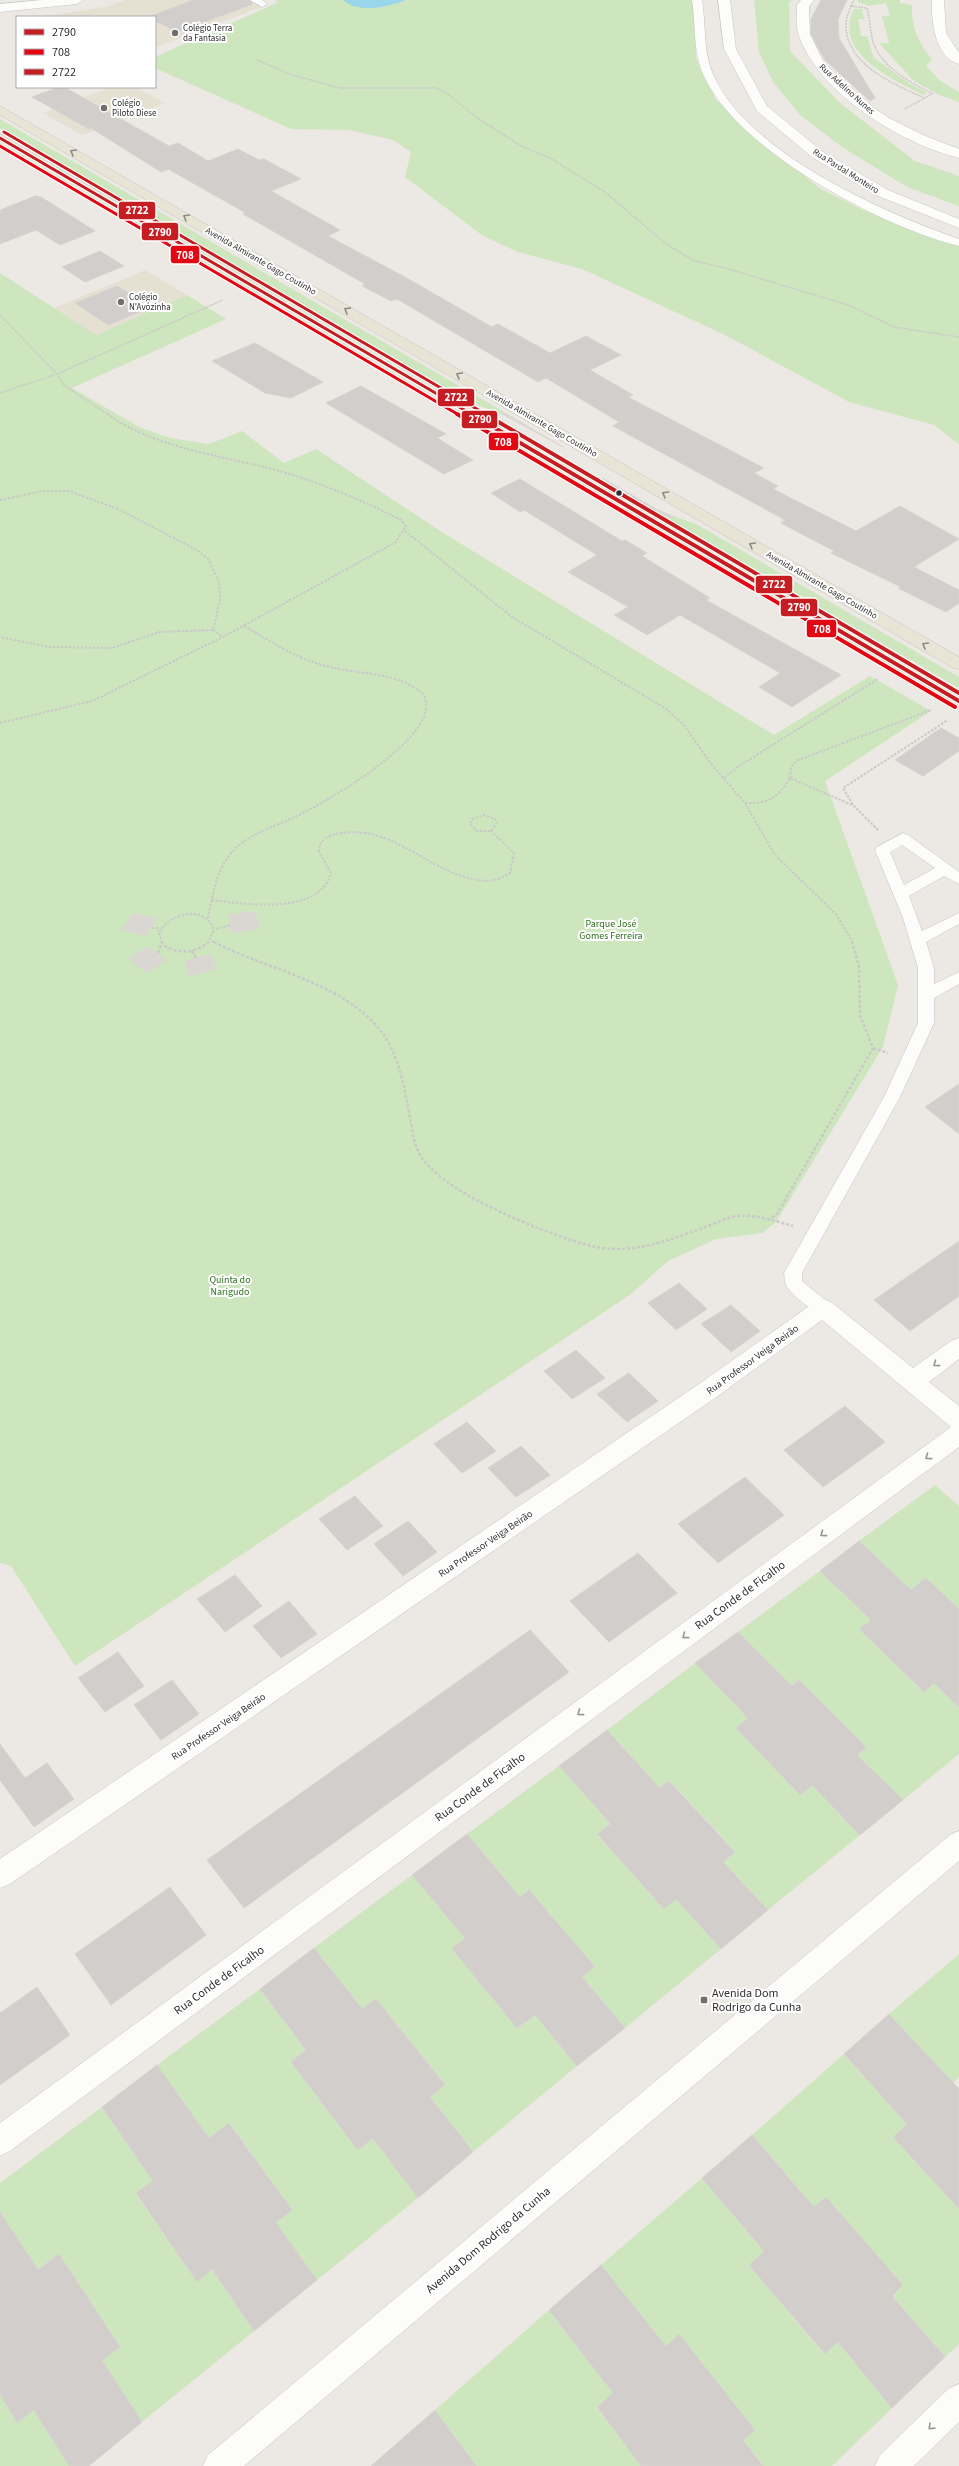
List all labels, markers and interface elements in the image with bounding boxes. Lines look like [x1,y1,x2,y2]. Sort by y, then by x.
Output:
legend [16,16,156,88]
place label: Colégio Terra da Fantasia [183,22,232,45]
text: 2790 [52,24,76,41]
marker: Colégio Terra da Fantasia [170,28,180,38]
text: 708 [52,44,70,61]
street label: Rua Adelino Nunes [816,61,877,118]
text: 2722 [52,64,76,81]
place label: Colégio Piloto Diese [112,97,157,120]
marker: Colégio Piloto Diese [99,103,109,113]
street label: Rua Pardal Monteiro [810,146,882,197]
one-way arrow [70,150,77,157]
line badge: 2722 [118,201,156,220]
text: 2722 [125,203,149,218]
one-way arrow [183,215,190,222]
line badge: 2790 [141,222,179,241]
street label: Avenida Almirante Gago Coutinho [203,224,319,299]
text: 2790 [148,225,172,240]
line badge: 708 [170,245,200,264]
text: 708 [176,248,194,263]
place label: Colégio N'Avózinha [129,291,171,314]
marker: Colégio N'Avózinha [116,297,126,307]
one-way arrow [344,308,351,315]
one-way arrow [456,373,463,380]
street label: Avenida Almirante Gago Coutinho [484,386,600,461]
line badge: 2722 [437,388,475,407]
text: 2722 [444,390,468,405]
line badge: 2790 [461,410,498,429]
text: 2790 [468,412,492,427]
line badge: 708 [488,432,519,451]
text: 708 [494,435,512,450]
unlabelled marker [614,488,624,498]
one-way arrow [662,492,669,499]
one-way arrow [749,542,756,549]
street label: Avenida Almirante Gago Coutinho [764,548,880,623]
line badge: 2722 [755,575,793,594]
text: 2722 [762,577,786,592]
line badge: 2790 [780,598,818,617]
text: 2790 [787,600,811,615]
line badge: 708 [806,619,837,638]
text: 708 [813,622,831,637]
one-way arrow [922,642,929,649]
park label: Parque José Gomes Ferreira [579,917,643,943]
park label: Quinta do Narigudo [209,1273,251,1299]
street label: Rua Professor Veiga Beirão [704,1322,802,1398]
one-way arrow [934,1359,941,1366]
one-way arrow [925,1452,932,1459]
street label: Rua Professor Veiga Beirão [436,1507,535,1581]
one-way arrow [820,1529,827,1537]
street label: Rua Conde de Ficalho [692,1557,789,1634]
one-way arrow [682,1631,689,1638]
street label: Rua Professor Veiga Beirão [169,1690,268,1764]
one-way arrow [577,1708,584,1716]
street label: Rua Conde de Ficalho [432,1749,529,1826]
street label: Rua Conde de Ficalho [171,1942,268,2019]
place label: Avenida Dom Rodrigo da Cunha [712,1985,801,2016]
marker: Avenida Dom Rodrigo da Cunha [699,1995,709,2005]
street label: Avenida Dom Rodrigo da Cunha [422,2183,554,2298]
one-way arrow [928,2422,936,2430]

